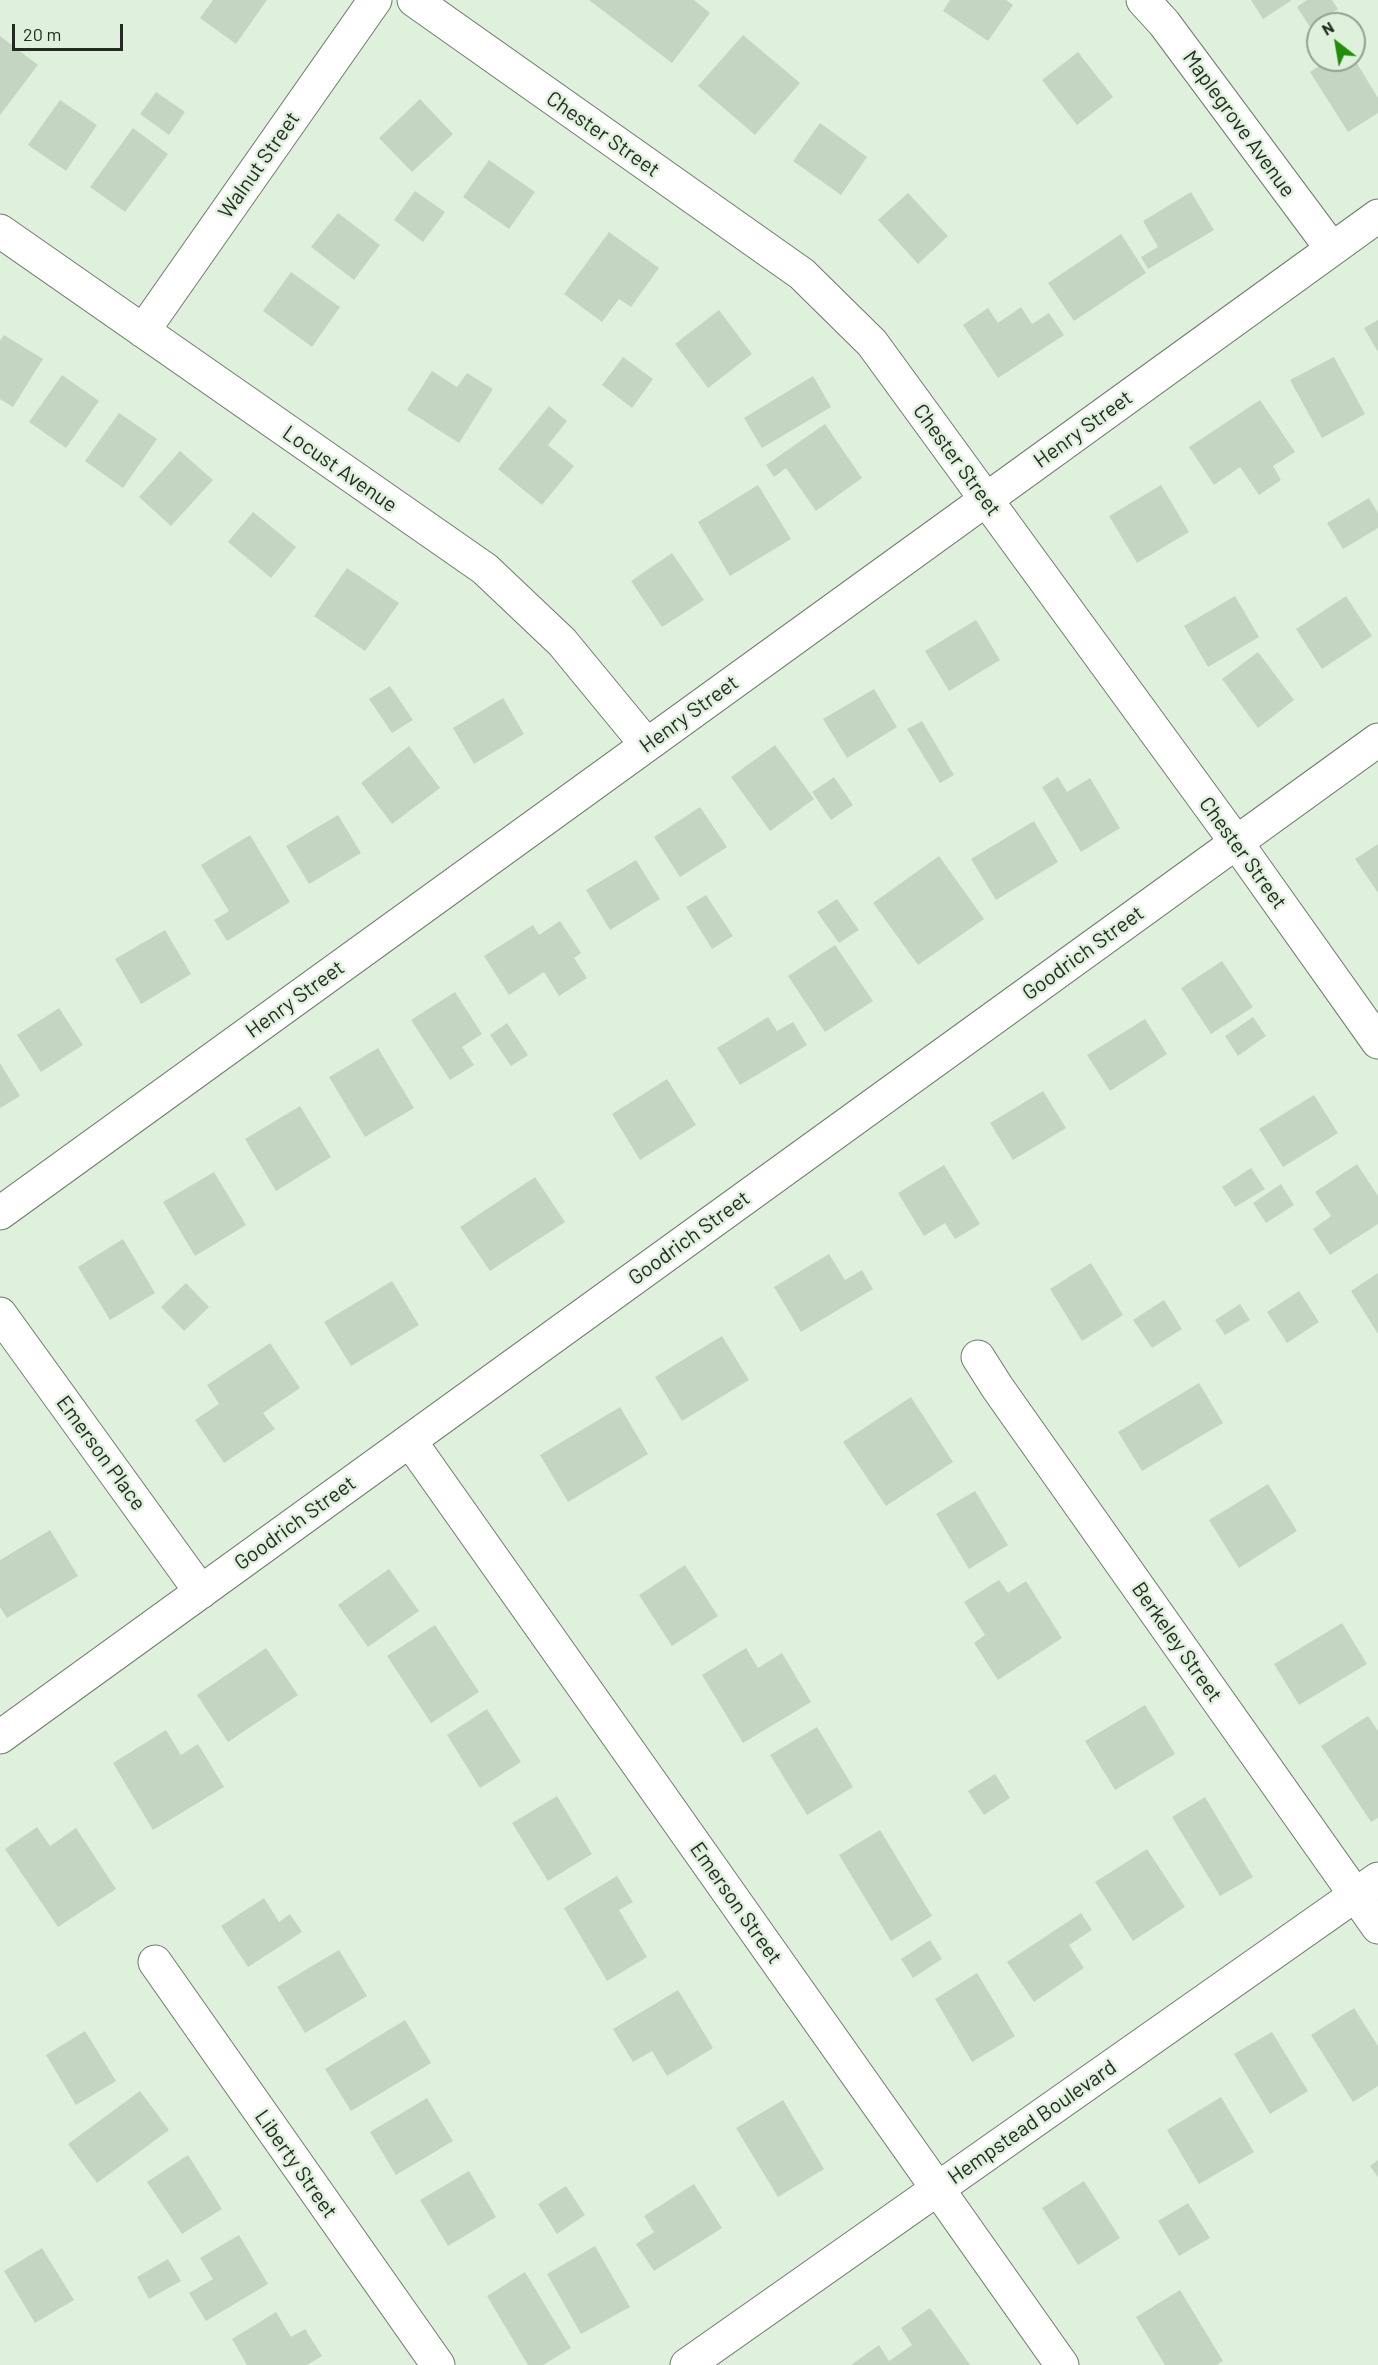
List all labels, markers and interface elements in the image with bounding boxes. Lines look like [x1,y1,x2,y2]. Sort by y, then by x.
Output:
scale bar [15,12,126,50]
north arrow [1306,12,1366,72]
text: N [1318,17,1337,39]
text: 20 m [23,23,61,45]
street label: Maplegrove Avenue [1177,46,1301,202]
street label: Chester Street [541,86,665,182]
street label: Walnut Street [213,107,305,223]
street label: Henry Street [1029,385,1137,473]
street label: Chester Street [908,399,1006,521]
street label: Locust Avenue [278,420,402,518]
street label: Henry Street [635,670,743,758]
street label: Chester Street [1194,792,1292,914]
street label: Goodrich Street [1017,900,1149,1006]
street label: Henry Street [241,955,349,1043]
street label: Goodrich Street [623,1185,755,1291]
street label: Emerson Place [51,1391,151,1515]
street label: Goodrich Street [229,1470,361,1576]
street label: Berkeley Street [1126,1577,1228,1707]
street label: Emerson Street [685,1837,787,1969]
street label: Hempstead Boulevard [943,2054,1121,2190]
street label: Liberty Street [249,2105,343,2223]

